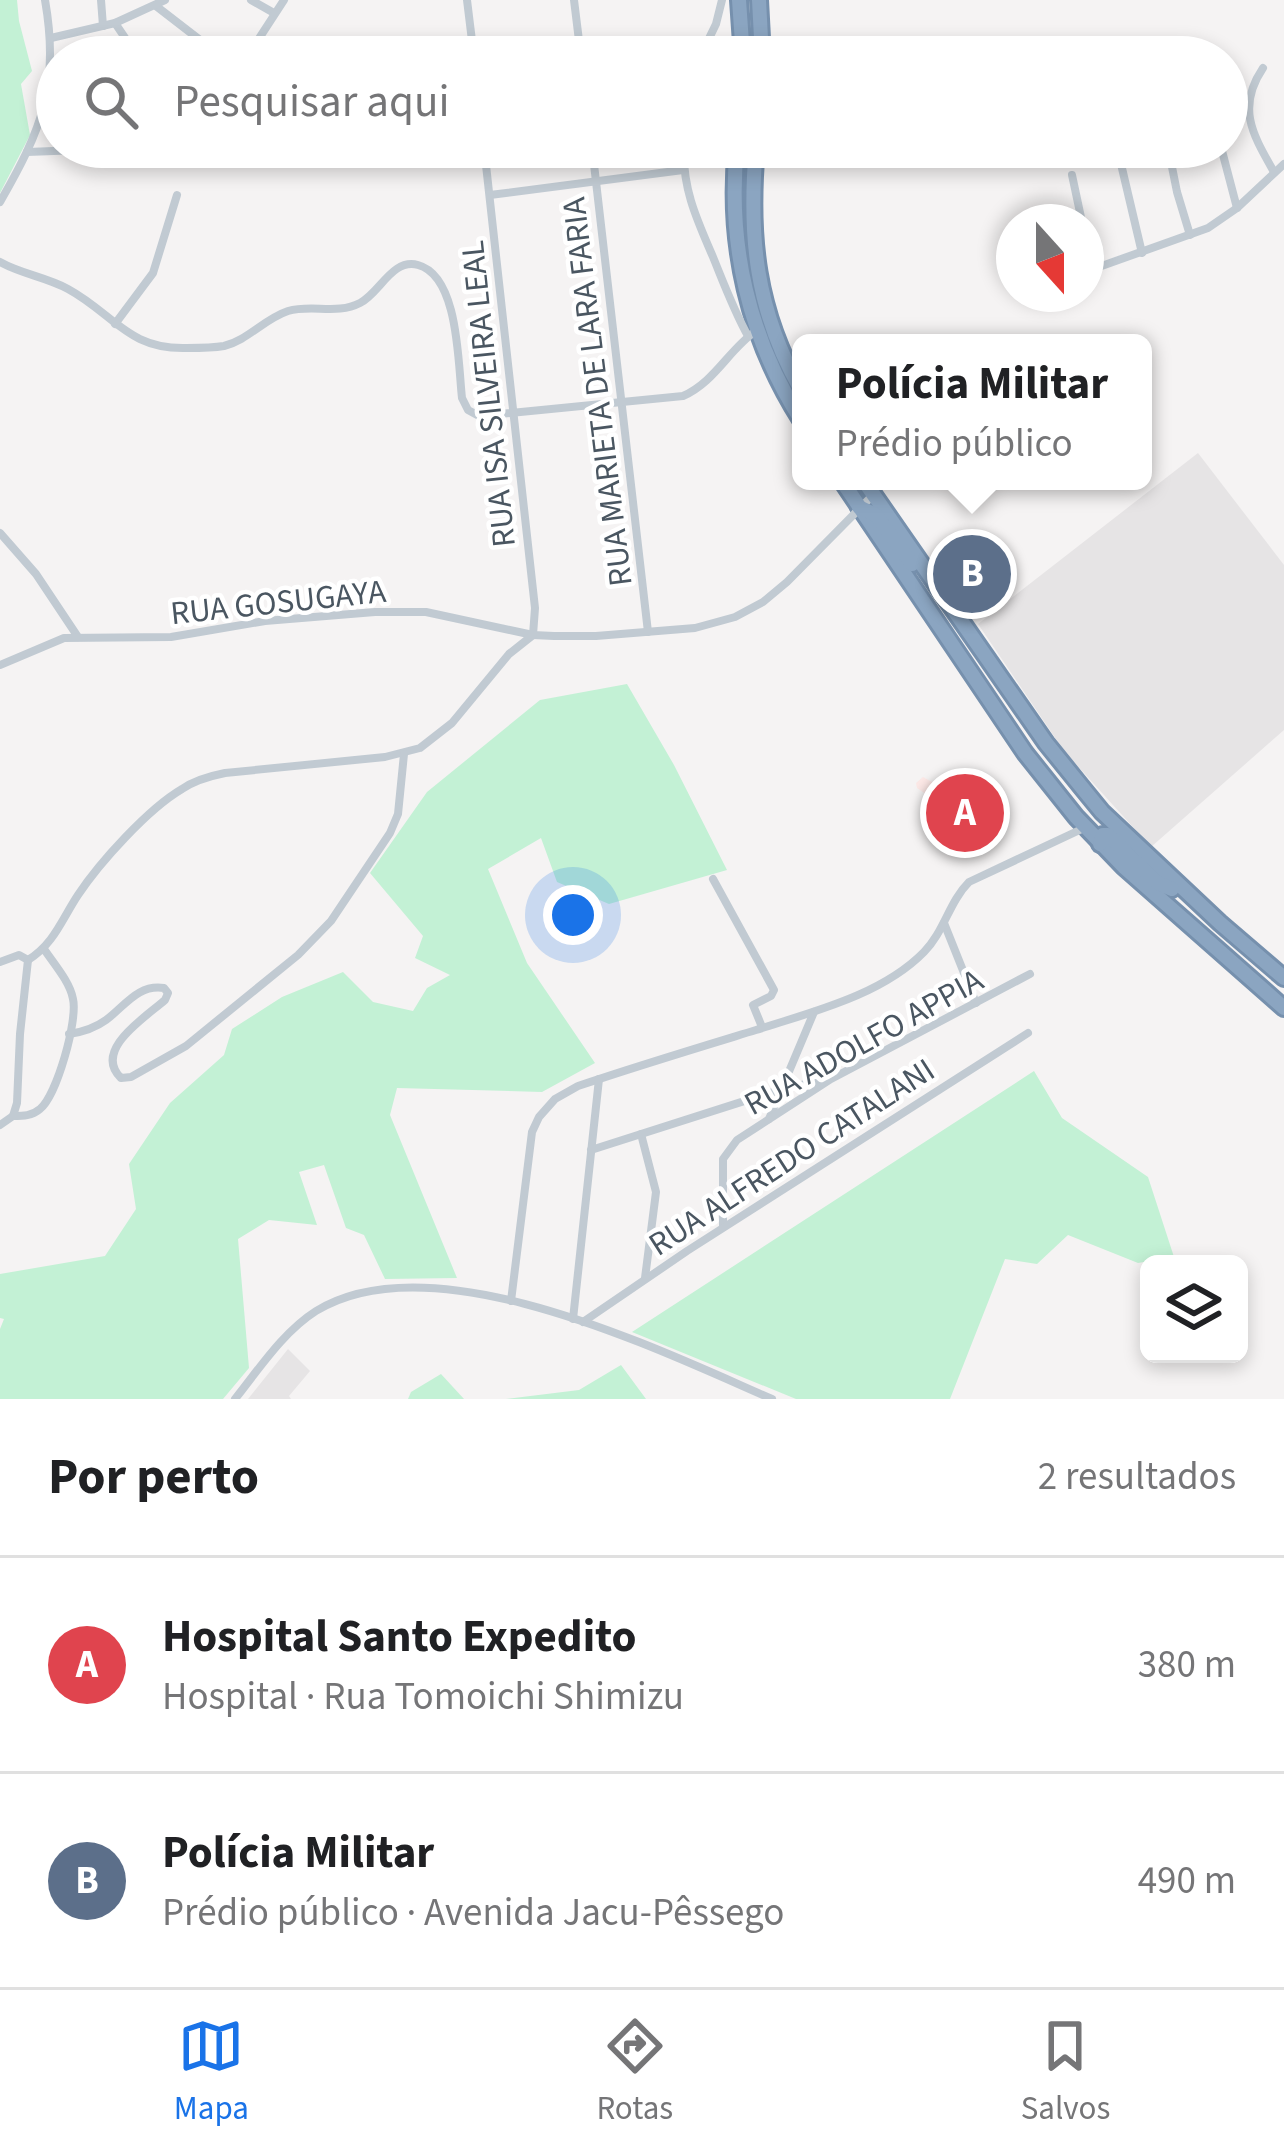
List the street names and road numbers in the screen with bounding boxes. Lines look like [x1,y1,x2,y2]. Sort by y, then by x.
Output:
street label: RUA MARIETA DE LARA FARIA [550,195,645,589]
street label: RUA ISA SILVEIRA LEAL [449,238,528,550]
street label: RUA GOSUGAYA [168,568,388,637]
street label: RUA ADOLFO APPIA [736,957,992,1127]
street label: RUA ALFREDO CATALANI [640,1047,944,1268]

